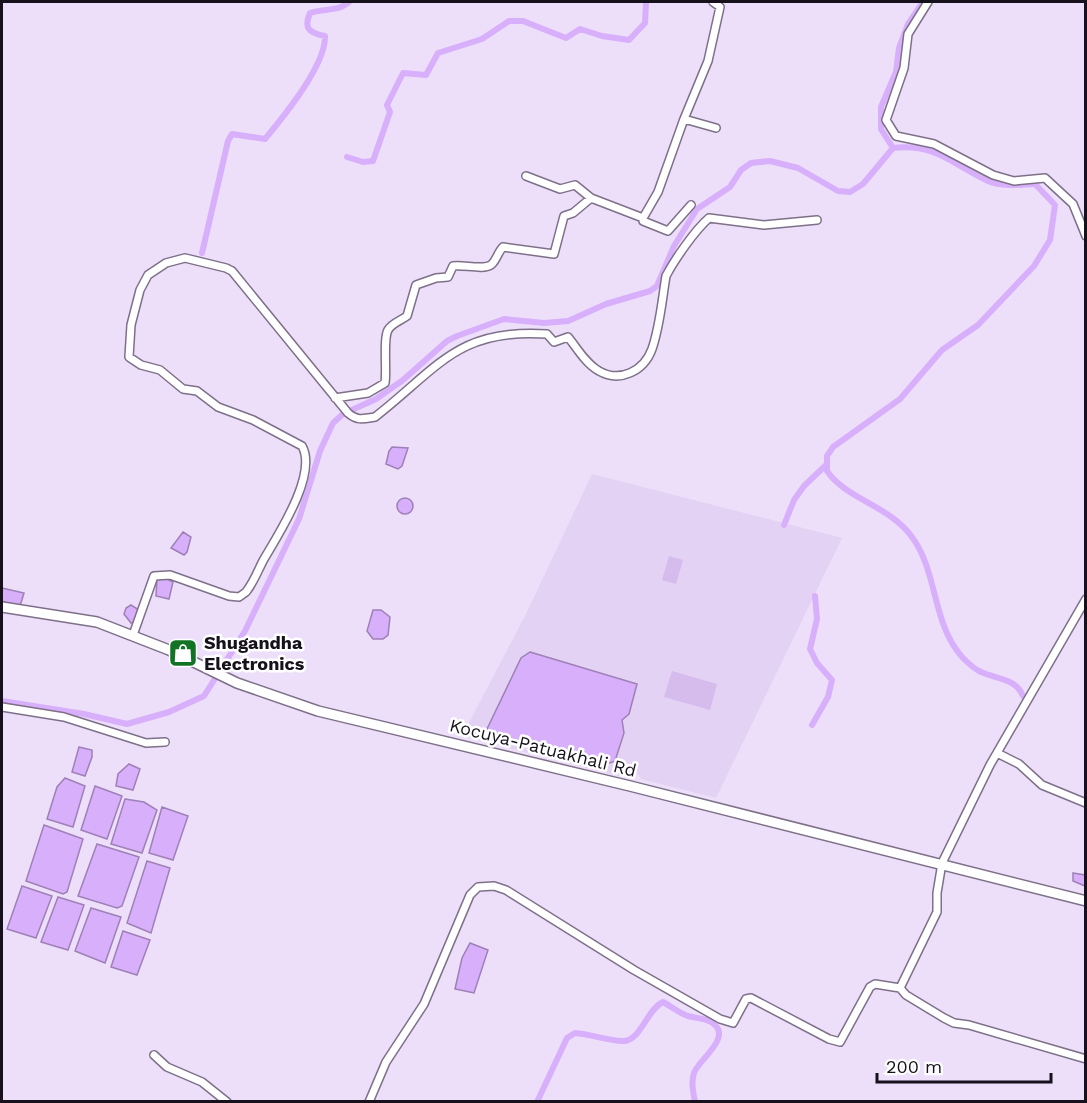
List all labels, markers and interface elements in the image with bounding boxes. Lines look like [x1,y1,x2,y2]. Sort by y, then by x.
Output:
place label: Shugandha Electronics [204,632,305,674]
shop icon: Shugandha Electronics [167,637,199,669]
street label: Kocuya-Patuakhali Rd [448,714,639,781]
scale bar [877,1046,1051,1084]
text: 200 m [886,1056,942,1077]

